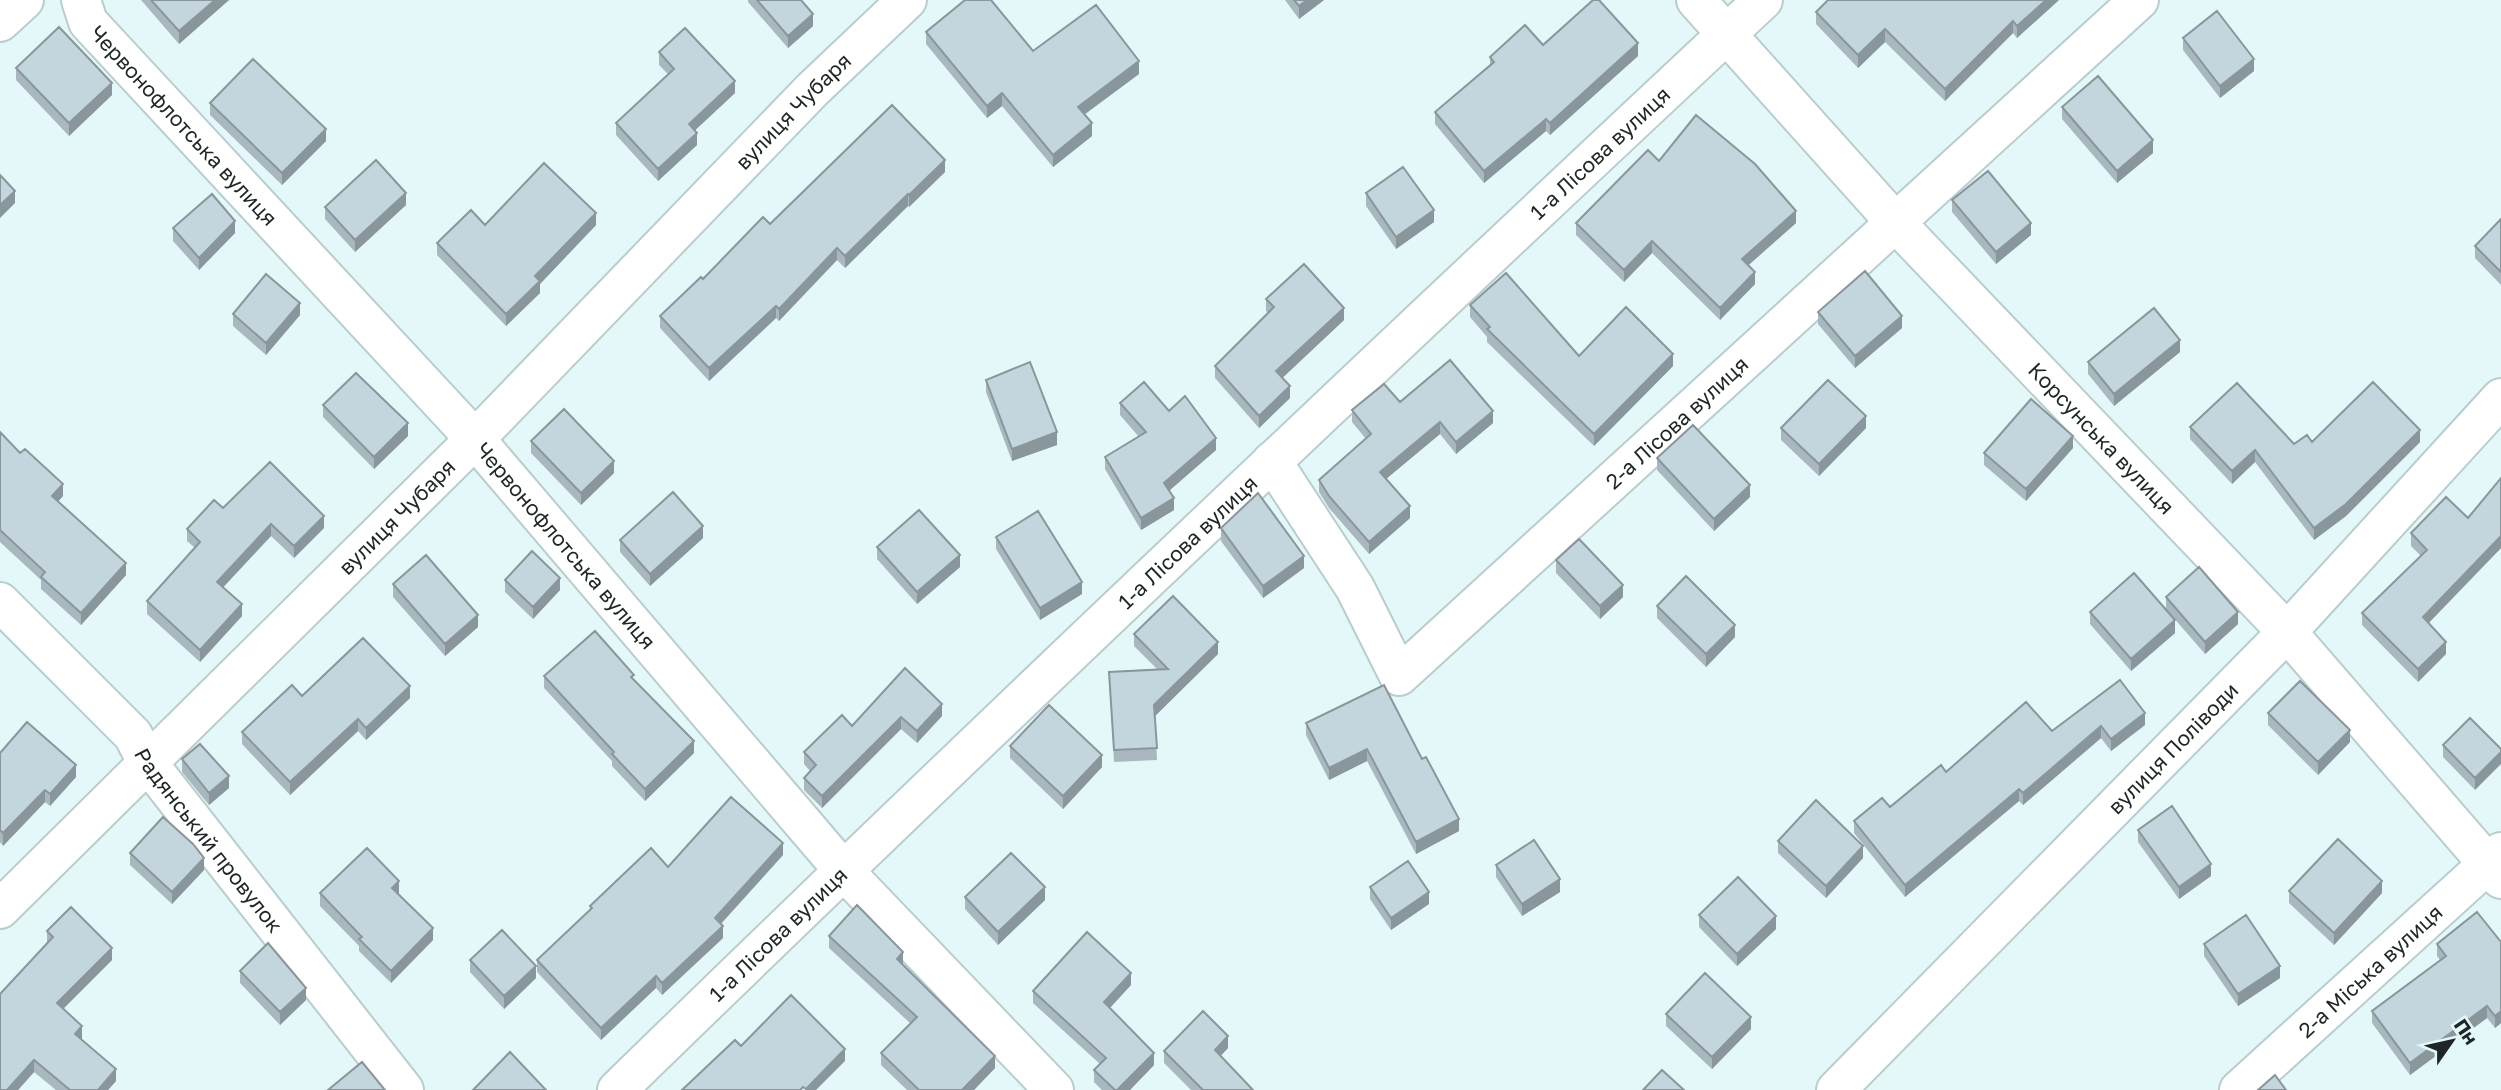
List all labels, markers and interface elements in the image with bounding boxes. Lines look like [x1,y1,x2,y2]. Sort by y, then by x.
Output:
street label: Червонофлотська вулиця [85,20,283,231]
street label: вулиця Чубаря [730,47,856,175]
street label: 1-а Лісова вулиця [1525,81,1675,225]
street label: 2-а Лісова вулиця [1600,351,1753,494]
street label: Корсунська вулиця [2023,357,2180,519]
street label: Червонофлотська вулиця [470,437,661,654]
street label: вулиця Чубаря [333,453,460,580]
street label: 1-а Лісова вулиця [1112,470,1262,614]
street label: вулиця Поліводи [2102,677,2243,819]
street label: Радянський провулок [129,744,289,938]
street label: 1-а Лісова вулиця [703,861,852,1007]
street label: 2-а Міська вулиця [2293,899,2447,1043]
north arrow [2417,1006,2487,1076]
text: Пн [2450,1014,2483,1048]

